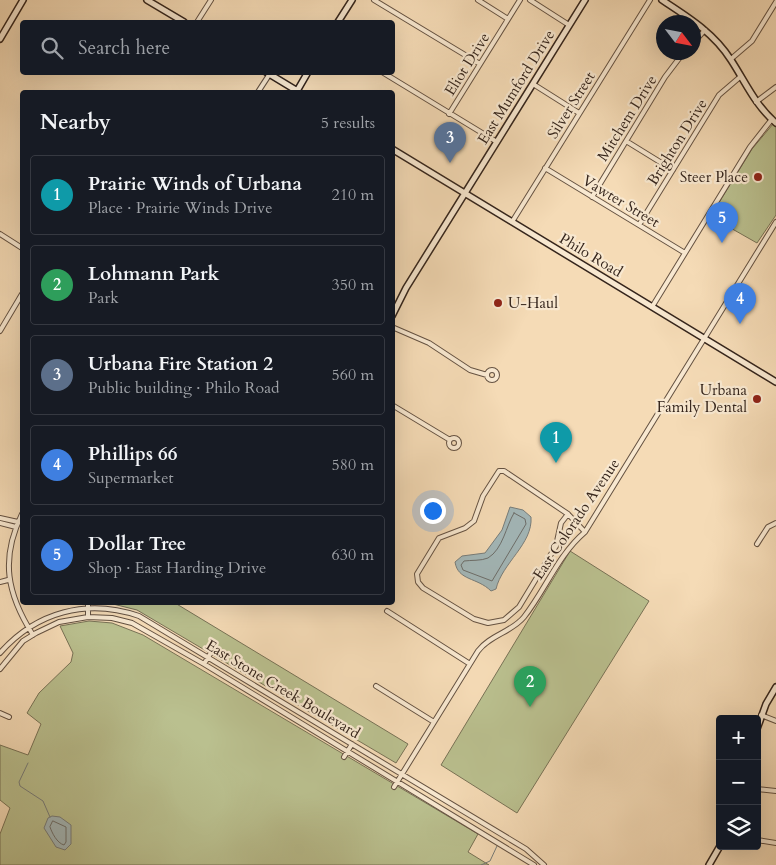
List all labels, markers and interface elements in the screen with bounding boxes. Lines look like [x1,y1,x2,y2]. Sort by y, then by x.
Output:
north arrow [656,15,701,60]
search box [20,20,395,75]
street label: East Mumford Drive [473,26,559,148]
street label: Eliot Drive [440,29,494,99]
icon: search [38,34,66,62]
text: Search here [78,35,170,61]
street label: Silver Street [543,67,600,142]
street label: Mitchem Drive [593,71,662,165]
street label: Brighton Drive [642,95,712,189]
text: Nearby [40,108,111,137]
text: 5 results [321,112,375,134]
pin: 3 [434,122,466,163]
place label: Steer Place [680,167,748,187]
street label: Vawter Street [579,170,664,232]
text: Prairie Winds of Urbana [88,171,302,197]
marker: Steer Place [752,171,764,183]
text: 1 [53,184,61,206]
text: 210 m [332,184,374,206]
text: Place · Prairie Winds Drive [88,197,272,219]
pin: 5 [706,202,738,243]
street label: Philo Road [556,228,626,282]
text: Lohmann Park [88,261,219,287]
text: 2 [53,274,61,296]
text: 350 m [332,274,374,296]
pin: 4 [724,283,756,324]
text: Park [88,287,119,309]
place label: U-Haul [508,293,558,313]
marker: U-Haul [492,297,504,309]
text: Urbana Fire Station 2 [88,351,273,377]
text: 3 [53,364,61,386]
text: 560 m [332,364,374,386]
text: Public building · Philo Road [88,377,280,399]
place label: Urbana Family Dental [657,380,748,417]
marker: Urbana Family Dental [751,393,763,405]
pin: 1 [540,422,572,463]
text: Phillips 66 [88,441,178,467]
text: 4 [53,454,61,476]
text: 580 m [332,454,374,476]
street label: East Colorado Avenue [528,455,624,583]
text: Supermarket [88,467,174,489]
your location [420,498,446,524]
text: Dollar Tree [88,531,186,557]
text: 5 [53,544,61,566]
text: 630 m [332,544,374,566]
text: Shop · East Harding Drive [88,557,266,579]
street label: East Stone Creek Boulevard [202,635,364,743]
pin: 2 [514,666,546,707]
map controls [716,715,761,850]
button: + [716,715,761,760]
button: − [716,760,761,805]
button: layers [716,805,761,850]

